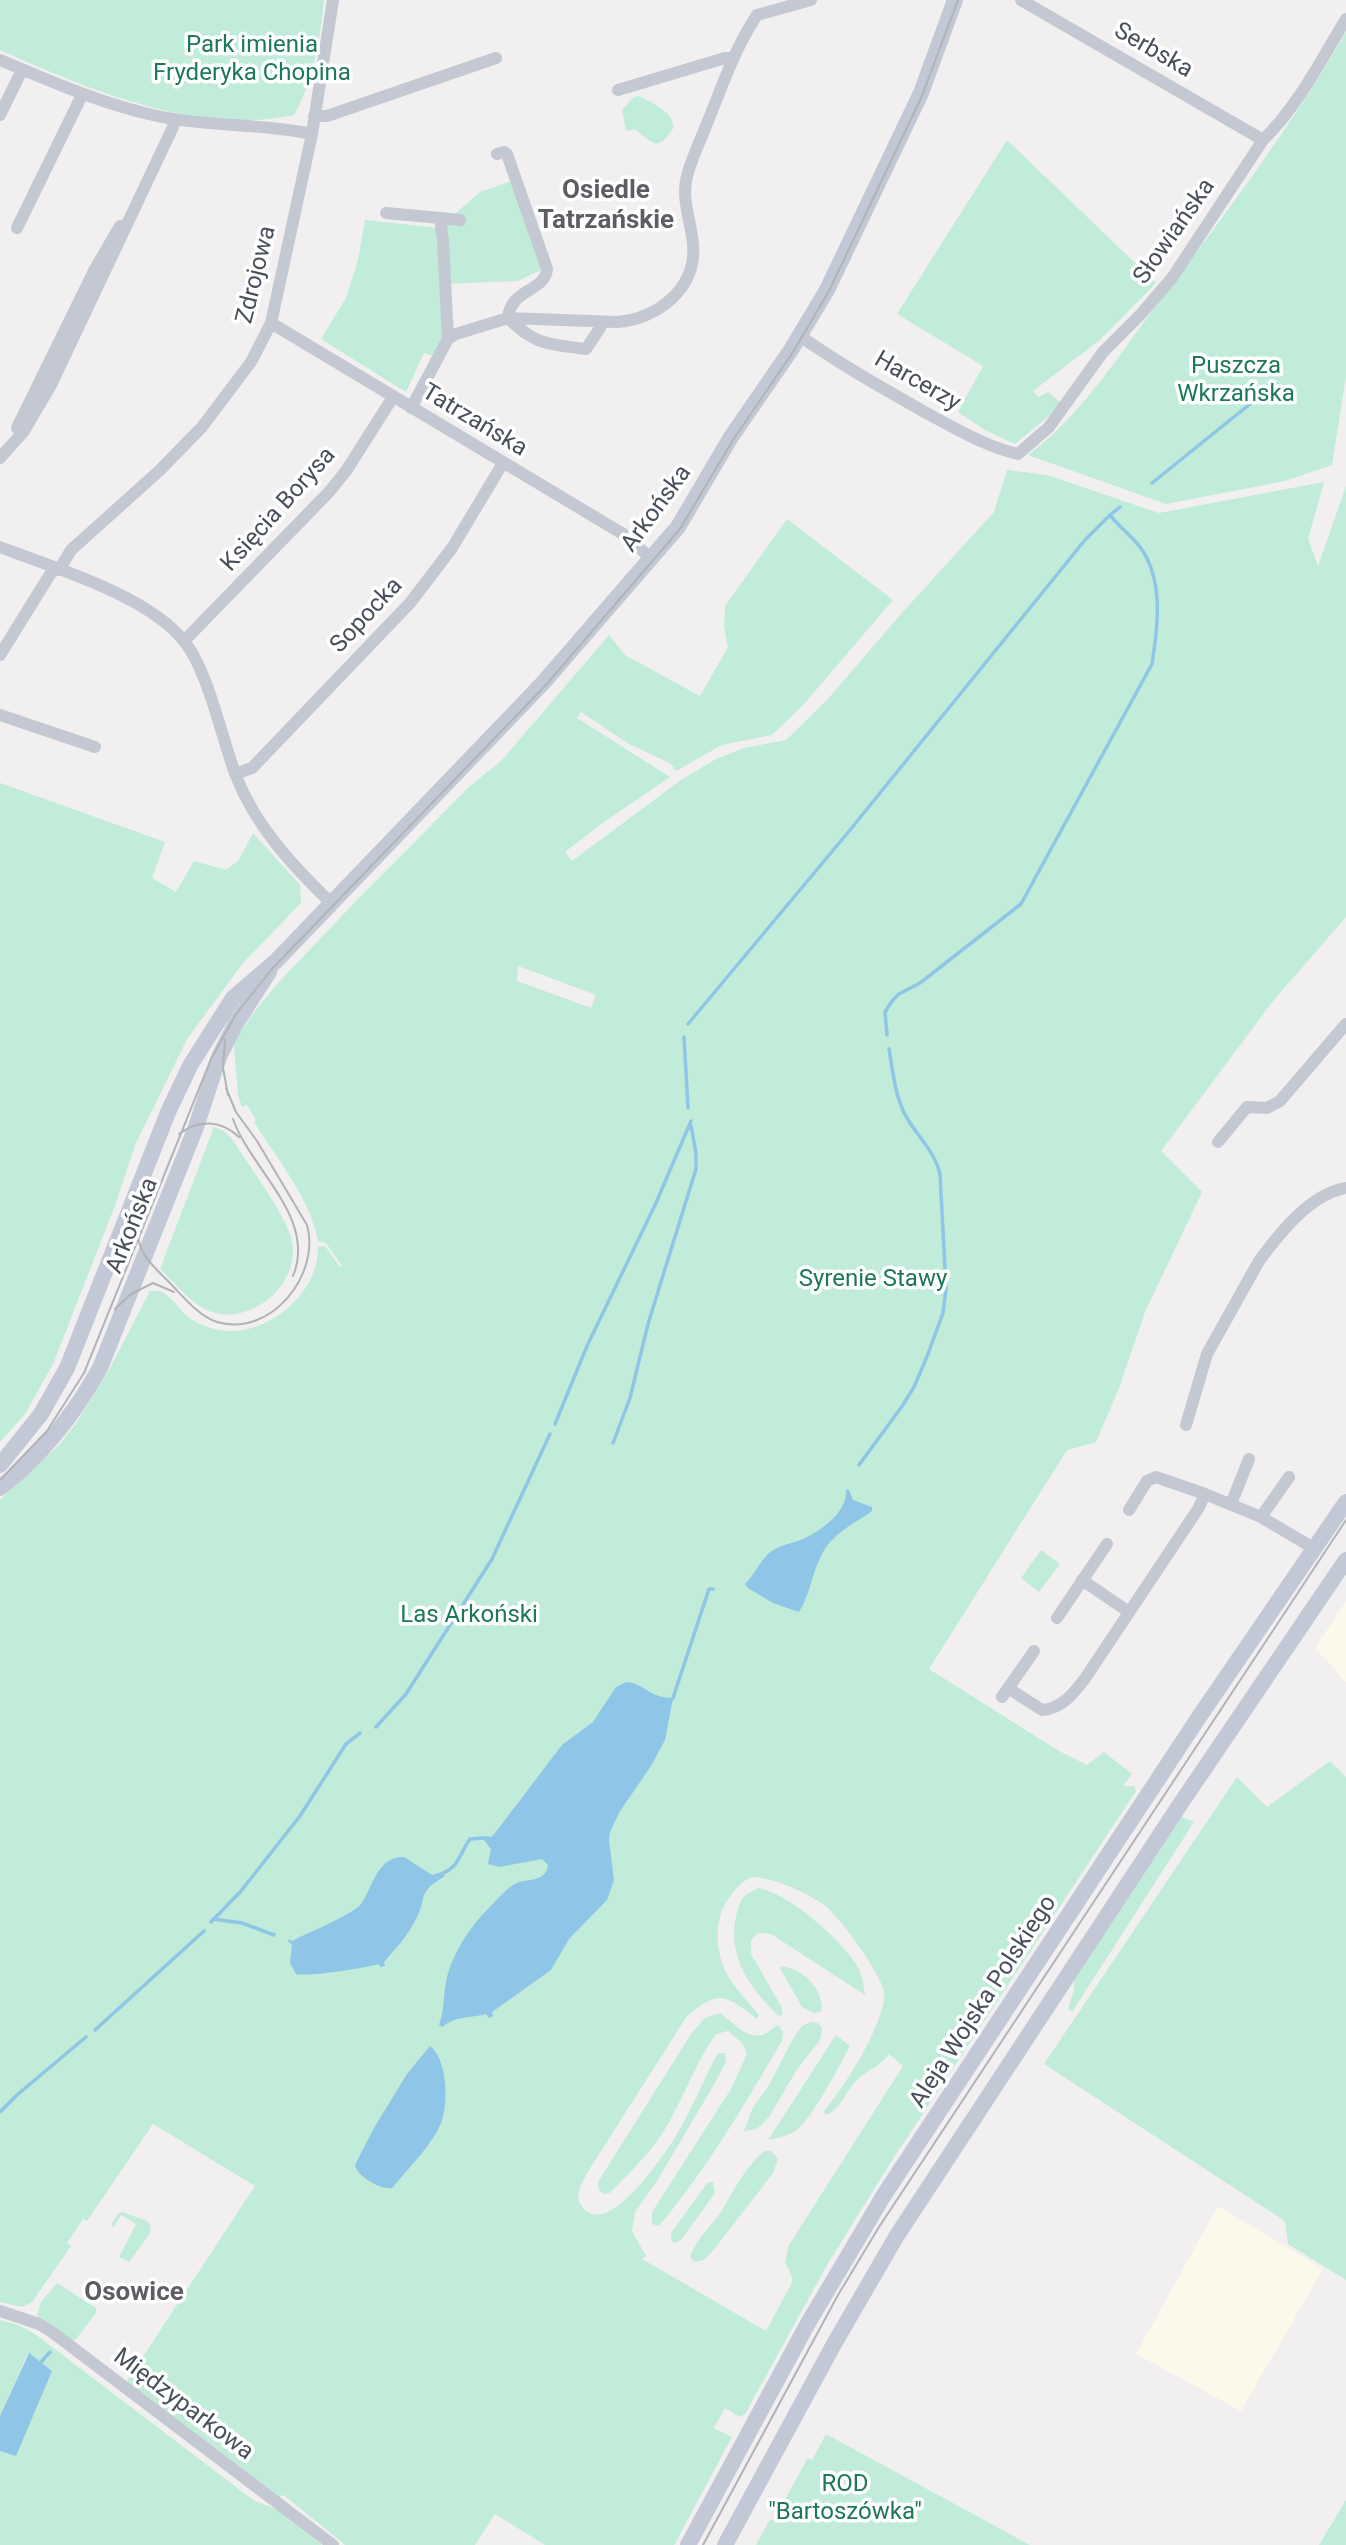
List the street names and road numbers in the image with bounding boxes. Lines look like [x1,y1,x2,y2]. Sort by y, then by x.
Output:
street label: Serbska [1108,17,1198,85]
street label: Słowiańska [1128,174,1222,290]
street label: Zdrojowa [231,223,283,327]
street label: Harcerzy [869,346,965,418]
street label: Tatrzańska [416,378,532,464]
street label: Księcia Borysa [216,442,342,578]
street label: Arkońska [616,460,698,558]
street label: Sopocka [325,572,409,660]
street label: Arkońska [101,1174,165,1278]
street label: Aleja Wojska Polskiego [904,1890,1064,2114]
street label: Międzyparkowa [107,2343,259,2467]

